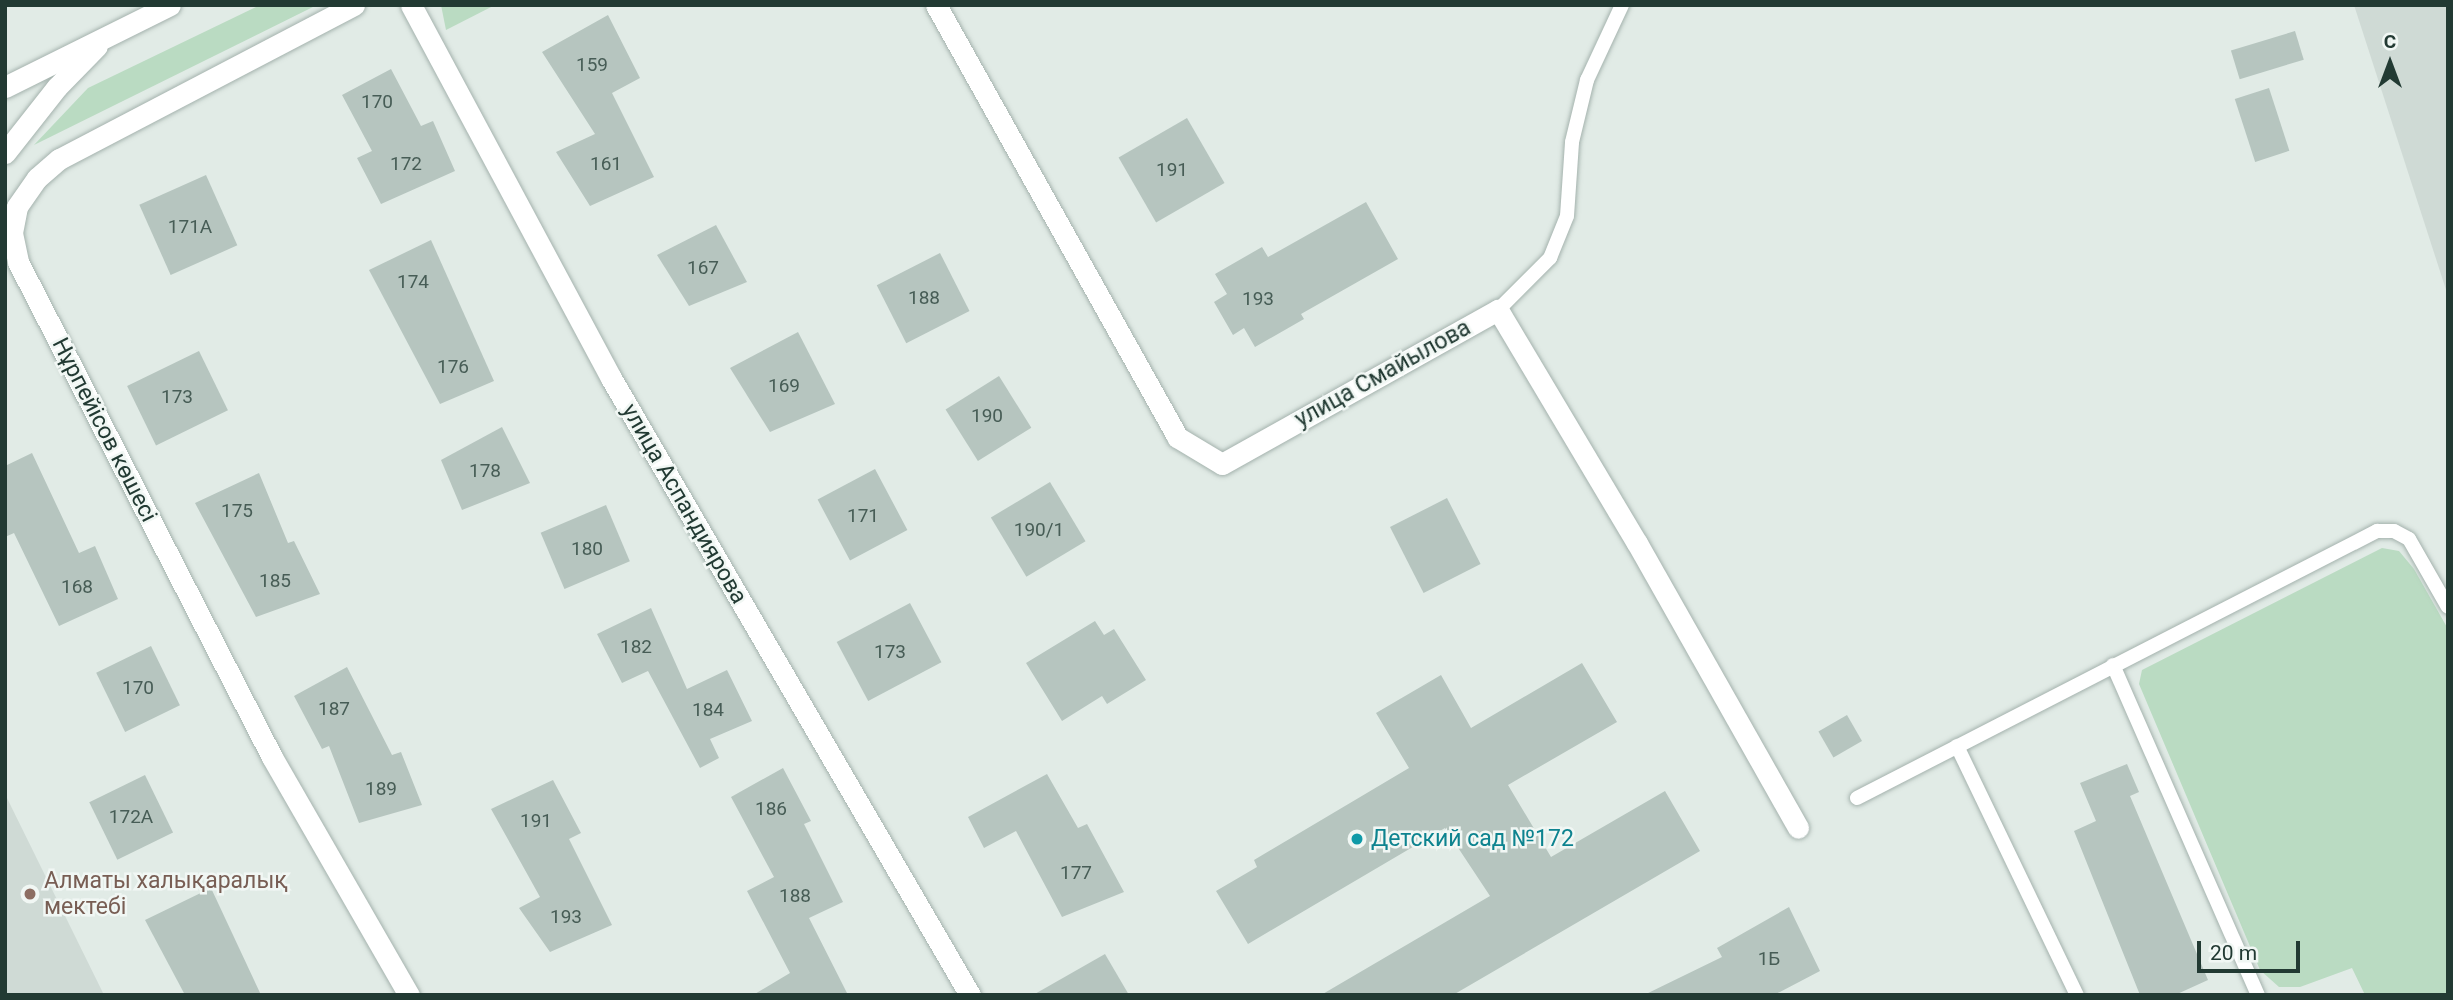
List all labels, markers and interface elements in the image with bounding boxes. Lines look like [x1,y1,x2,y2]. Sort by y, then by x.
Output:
north arrow [2355,28,2425,98]
text: С [2384,30,2396,53]
house number: 159 [576,54,608,76]
house number: 170 [361,91,393,113]
house number: 172 [390,153,422,175]
house number: 161 [590,153,622,175]
house number: 191 [1156,159,1188,181]
house number: 171А [168,216,212,238]
house number: 167 [687,257,719,279]
house number: 174 [397,271,429,293]
house number: 188 [908,287,940,309]
house number: 193 [1242,288,1274,310]
street label: улица Смайылова [1290,314,1476,434]
street label: Нұрпейісов көшесі [46,333,162,527]
house number: 176 [437,356,469,378]
house number: 169 [768,375,800,397]
house number: 173 [161,386,193,408]
street label: улица Аспандиярова [615,399,753,609]
house number: 190 [971,405,1003,427]
house number: 178 [469,460,501,482]
house number: 175 [221,500,253,522]
house number: 171 [847,505,879,527]
house number: 190/1 [1014,519,1064,541]
house number: 180 [571,538,603,560]
house number: 185 [259,570,291,592]
house number: 168 [61,576,93,598]
house number: 182 [620,636,652,658]
house number: 173 [874,641,906,663]
house number: 170 [122,677,154,699]
house number: 187 [318,698,350,720]
house number: 184 [692,699,724,721]
house number: 189 [365,778,397,800]
house number: 186 [755,798,787,820]
house number: 172А [109,806,153,828]
house number: 191 [520,810,552,832]
place label: Детский сад №172 [1371,825,1574,853]
marker: Детский сад №172 [1349,831,1365,847]
house number: 177 [1060,862,1092,884]
place label: Алматы халықаралық мектебі [44,867,288,921]
house number: 188 [779,885,811,907]
marker: Алматы халықаралық мектебі [22,886,38,902]
house number: 193 [550,906,582,928]
scale bar [2201,926,2304,970]
text: 20 m [2210,941,2257,965]
house number: 1Б [1758,948,1780,970]

